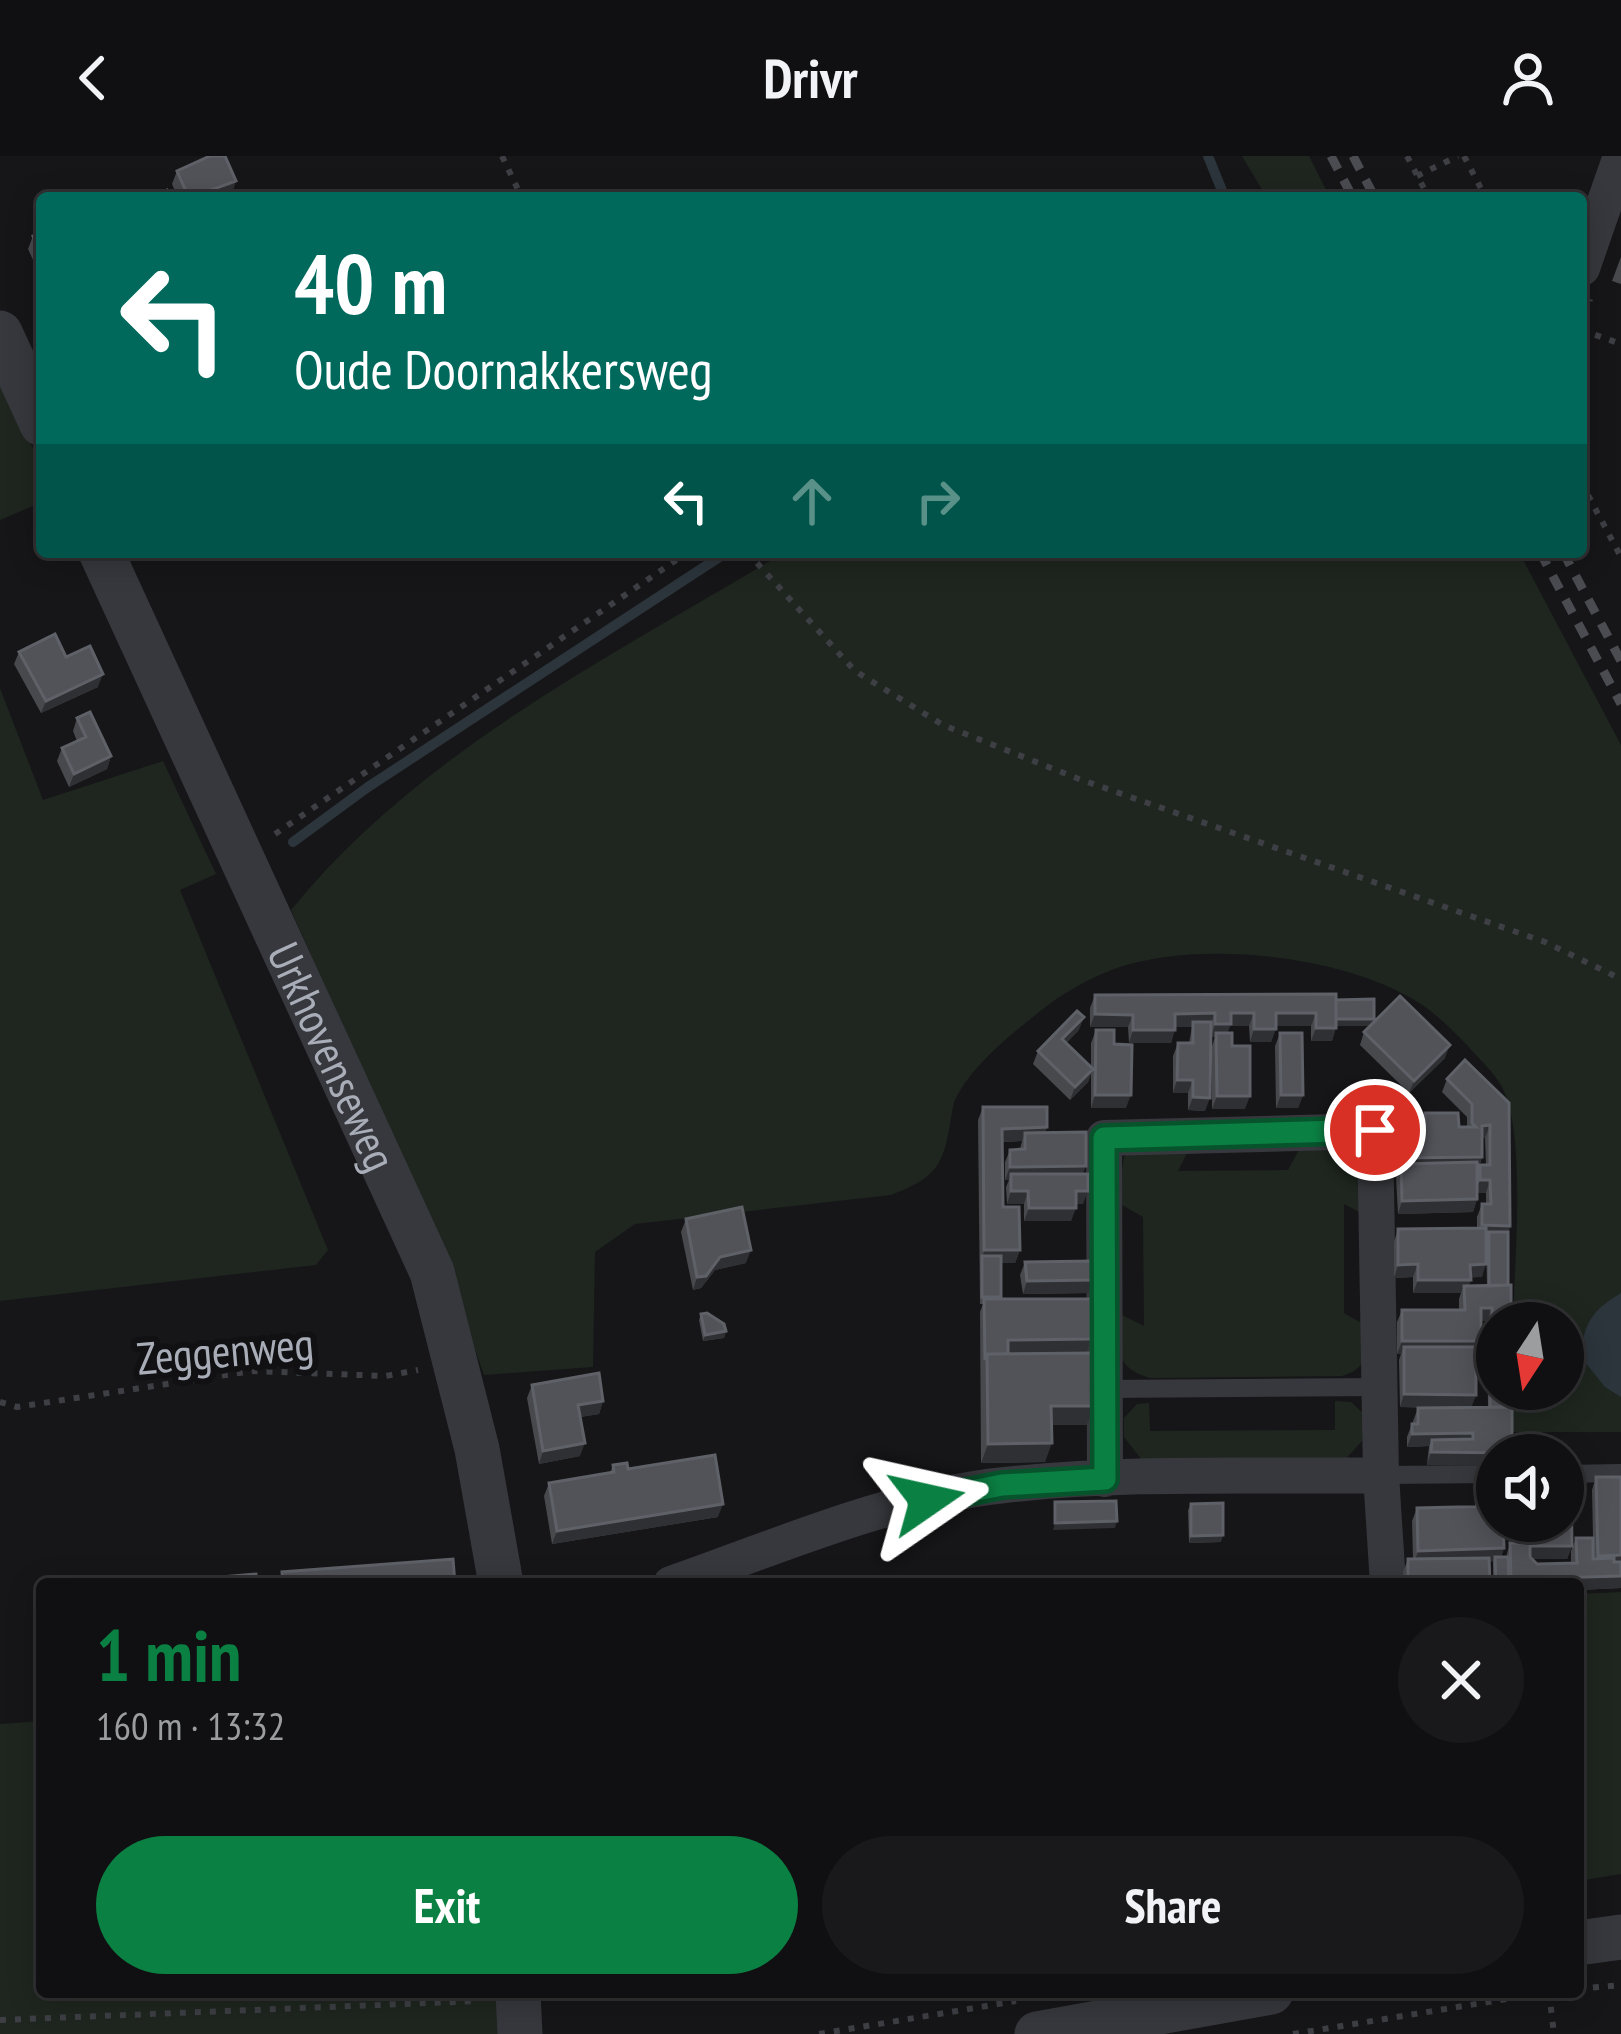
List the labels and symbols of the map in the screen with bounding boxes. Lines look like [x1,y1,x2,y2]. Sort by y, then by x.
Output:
street label: Urkhovenseweg [255,933,410,1180]
pin [1324,1079,1426,1181]
north arrow [1476,1302,1584,1410]
street label: Zeggenweg [134,1313,316,1387]
position arrow [864,1437,990,1563]

